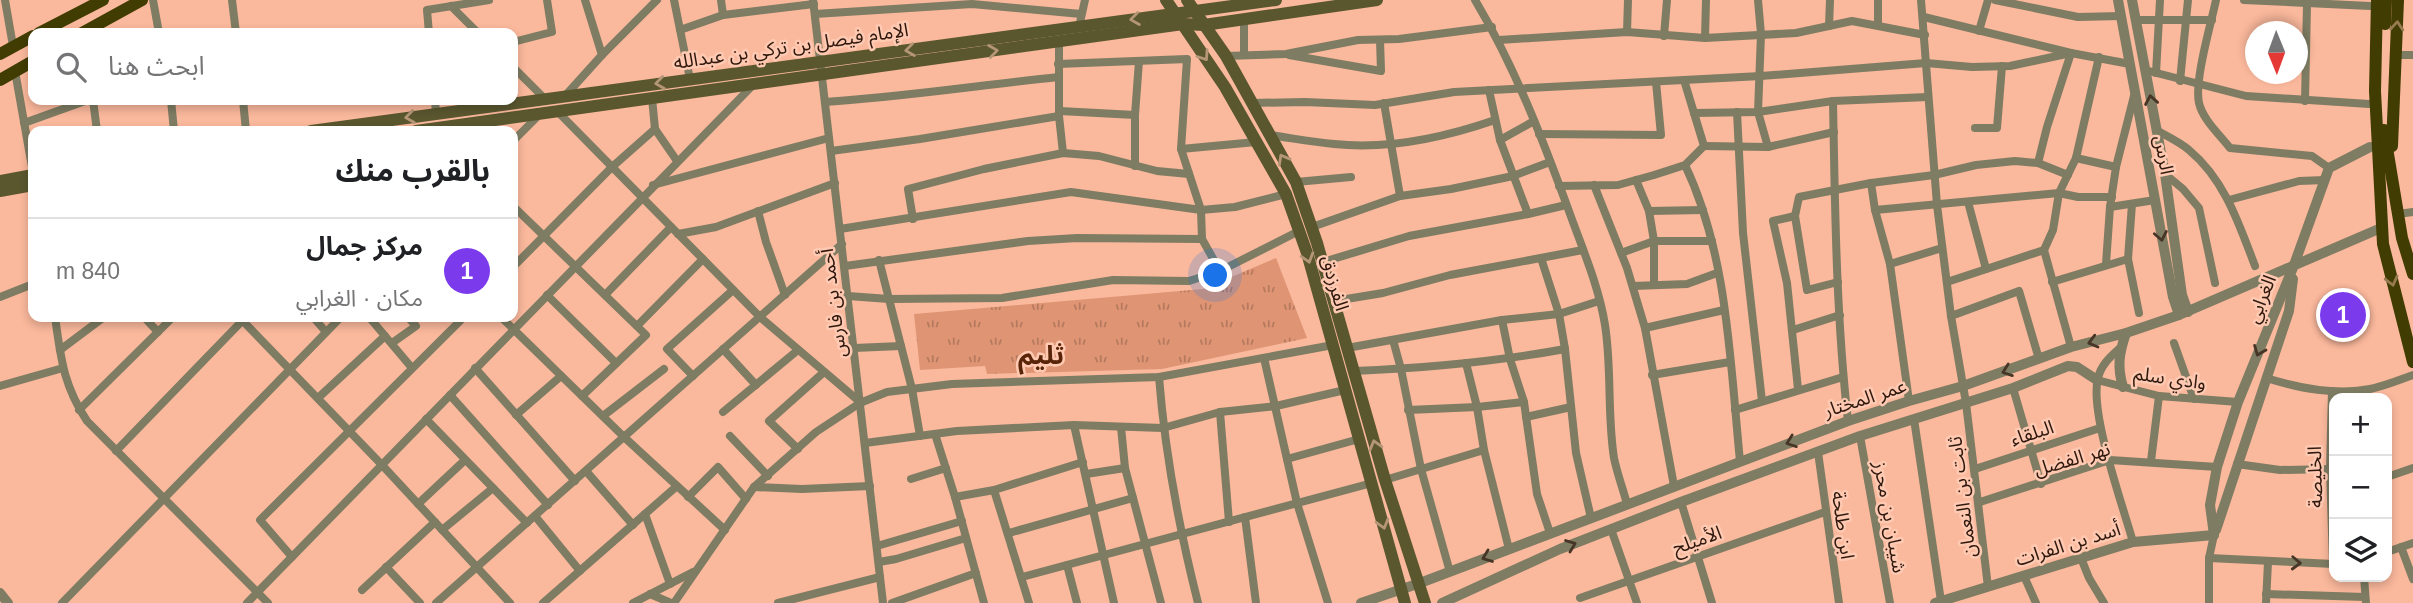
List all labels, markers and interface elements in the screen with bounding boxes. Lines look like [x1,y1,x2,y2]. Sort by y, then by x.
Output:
one-way arrow [1129,11,1141,26]
street label: الإمام فيصل بن تركي بن عبدالله [672,19,910,77]
one-way arrow [2389,20,2404,31]
north arrow [2245,21,2308,84]
search box [28,28,518,105]
one-way arrow [904,42,916,57]
one-way arrow [987,43,999,58]
icon: search [52,48,90,86]
one-way arrow [1196,49,1209,62]
text: ابحث هنا [108,51,205,81]
one-way arrow [654,76,666,91]
one-way arrow [2144,94,2159,106]
one-way arrow [404,110,416,125]
street label: الرس [2149,134,2178,176]
text: بالقرب منك [335,154,490,187]
one-way arrow [1278,154,1291,166]
one-way arrow [2153,230,2168,242]
text: مركز جمال [306,231,423,261]
street label: أحمد بن فارس [815,247,851,359]
one-way arrow [1299,252,1314,264]
street label: الفرزدق [1316,253,1353,313]
text: 840 m [56,258,120,284]
text: 1 [461,258,473,284]
your location [1198,258,1232,292]
street label: الغرابي [2242,272,2284,328]
one-way arrow [2384,275,2398,287]
text: مكان · الغرابي [296,285,423,311]
pin: 1 [2320,289,2366,341]
one-way arrow [2087,334,2099,348]
district label: ثليم [1018,340,1064,375]
one-way arrow [2253,345,2267,357]
one-way arrow [2001,362,2013,376]
street label: وادي سلم [2132,363,2208,398]
street label: عمر المختار [1820,375,1909,422]
map controls [2329,393,2392,582]
button: + [2329,393,2392,456]
street label: البلقاء [2008,416,2056,450]
one-way arrow [1786,434,1798,448]
street label: ثابت بن النعمان [1944,435,1981,559]
street label: نهر الفضل [2031,438,2113,481]
one-way arrow [1368,439,1383,451]
street label: الخليصة [2304,446,2326,508]
button: − [2329,456,2392,519]
street label: شيبان بن محرز [1869,458,1910,575]
street label: ابن طلحة [1827,490,1858,561]
one-way arrow [1375,518,1390,530]
street label: أسد بن الفرات [2013,518,2123,571]
button: layers [2329,519,2392,582]
street label: الأميلح [1670,522,1726,562]
one-way arrow [1565,539,1577,553]
one-way arrow [1481,549,1493,563]
one-way arrow [2291,555,2302,570]

